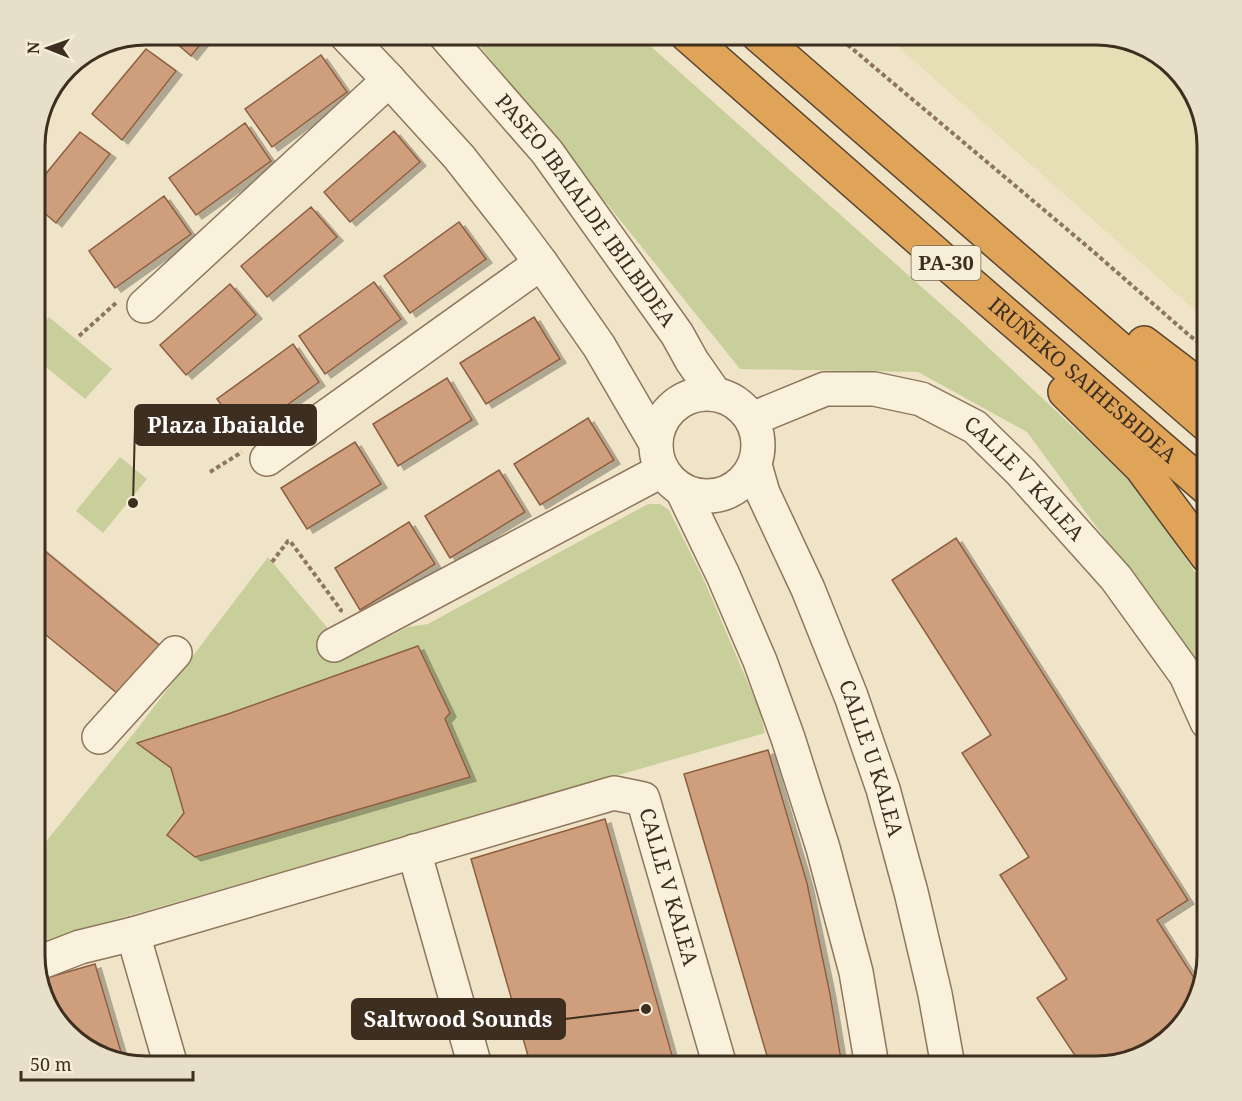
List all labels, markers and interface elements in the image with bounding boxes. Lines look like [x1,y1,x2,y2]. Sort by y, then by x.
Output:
north arrow [18,18,78,78]
text: N [22,41,44,54]
street label: PASEO IBAIALDE IBILBIDEA [490,88,682,332]
road number: PA-30 [912,246,980,280]
street label: IRUÑEKO SAIHESBIDEA [983,291,1183,469]
callout: Plaza Ibaialde [135,405,316,445]
text: Plaza Ibaialde [147,409,305,439]
street label: CALLE V KALEA [960,409,1091,546]
street label: CALLE U KALEA [833,675,910,840]
street label: CALLE V KALEA [633,805,705,969]
callout: Saltwood Sounds [352,999,565,1039]
text: Saltwood Sounds [364,1003,552,1033]
scale bar [21,1044,194,1082]
text: 50 m [30,1052,72,1076]

